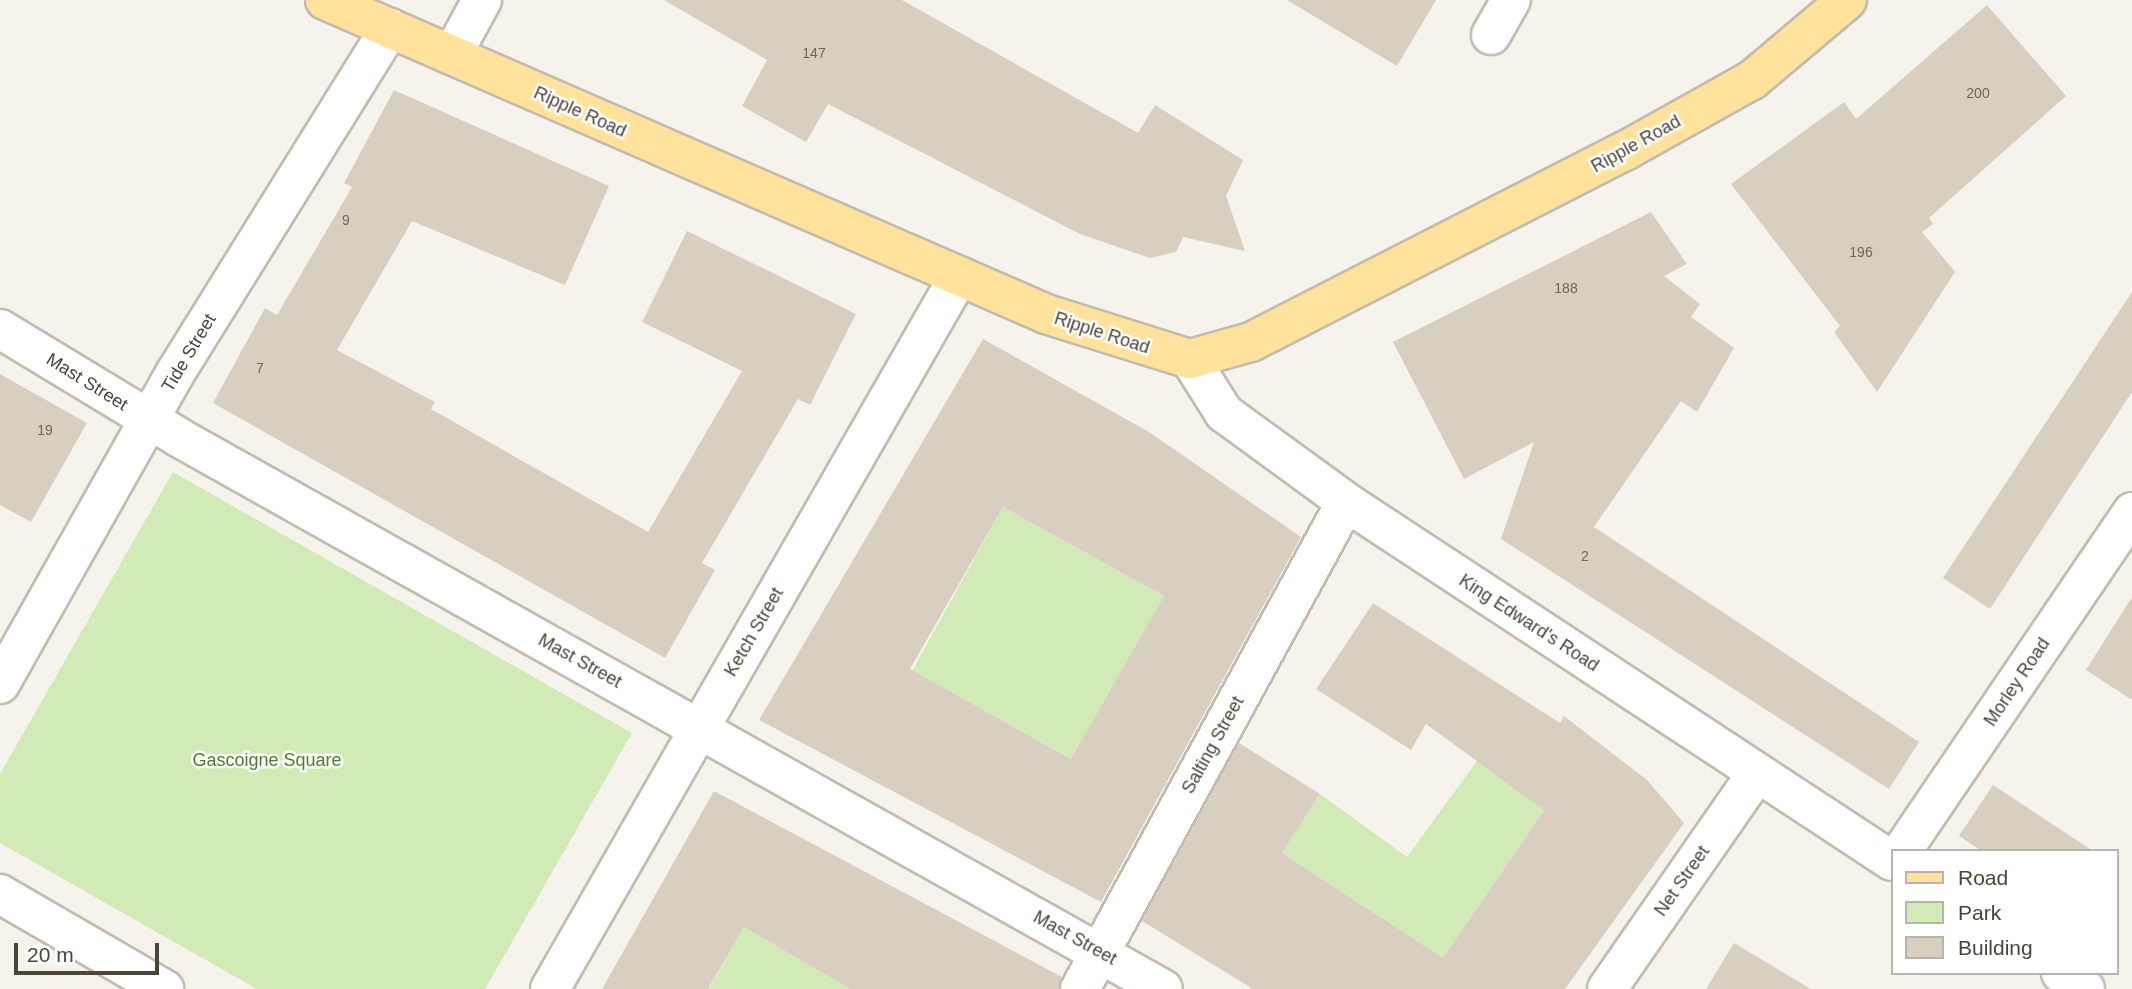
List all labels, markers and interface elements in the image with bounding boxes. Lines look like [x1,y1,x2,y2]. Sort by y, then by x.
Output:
house number: 147 [802,45,826,61]
street label: Ripple Road [530,82,630,142]
house number: 200 [1966,85,1990,101]
street label: Ripple Road [1587,111,1685,177]
house number: 9 [342,212,350,228]
house number: 196 [1849,244,1873,260]
house number: 188 [1554,280,1578,296]
street label: Ripple Road [1052,307,1152,359]
street label: Tide Street [157,310,221,396]
street label: Mast Street [42,348,132,416]
house number: 7 [256,360,264,376]
house number: 19 [37,422,53,438]
house number: 2 [1581,548,1589,564]
street label: King Edward's Road [1455,570,1603,676]
street label: Ketch Street [720,584,788,680]
street label: Mast Street [535,629,625,693]
street label: Morley Road [1980,634,2054,730]
street label: Salting Street [1177,693,1249,797]
park label: Gascoigne Square [192,749,342,771]
street label: Net Street [1650,842,1714,920]
legend [1890,849,2118,975]
text: Road [1958,866,2008,889]
text: Park [1958,901,2001,924]
street label: Mast Street [1030,906,1120,970]
scale bar [18,930,163,974]
text: Building [1958,936,2033,959]
text: 20 m [27,943,74,966]

